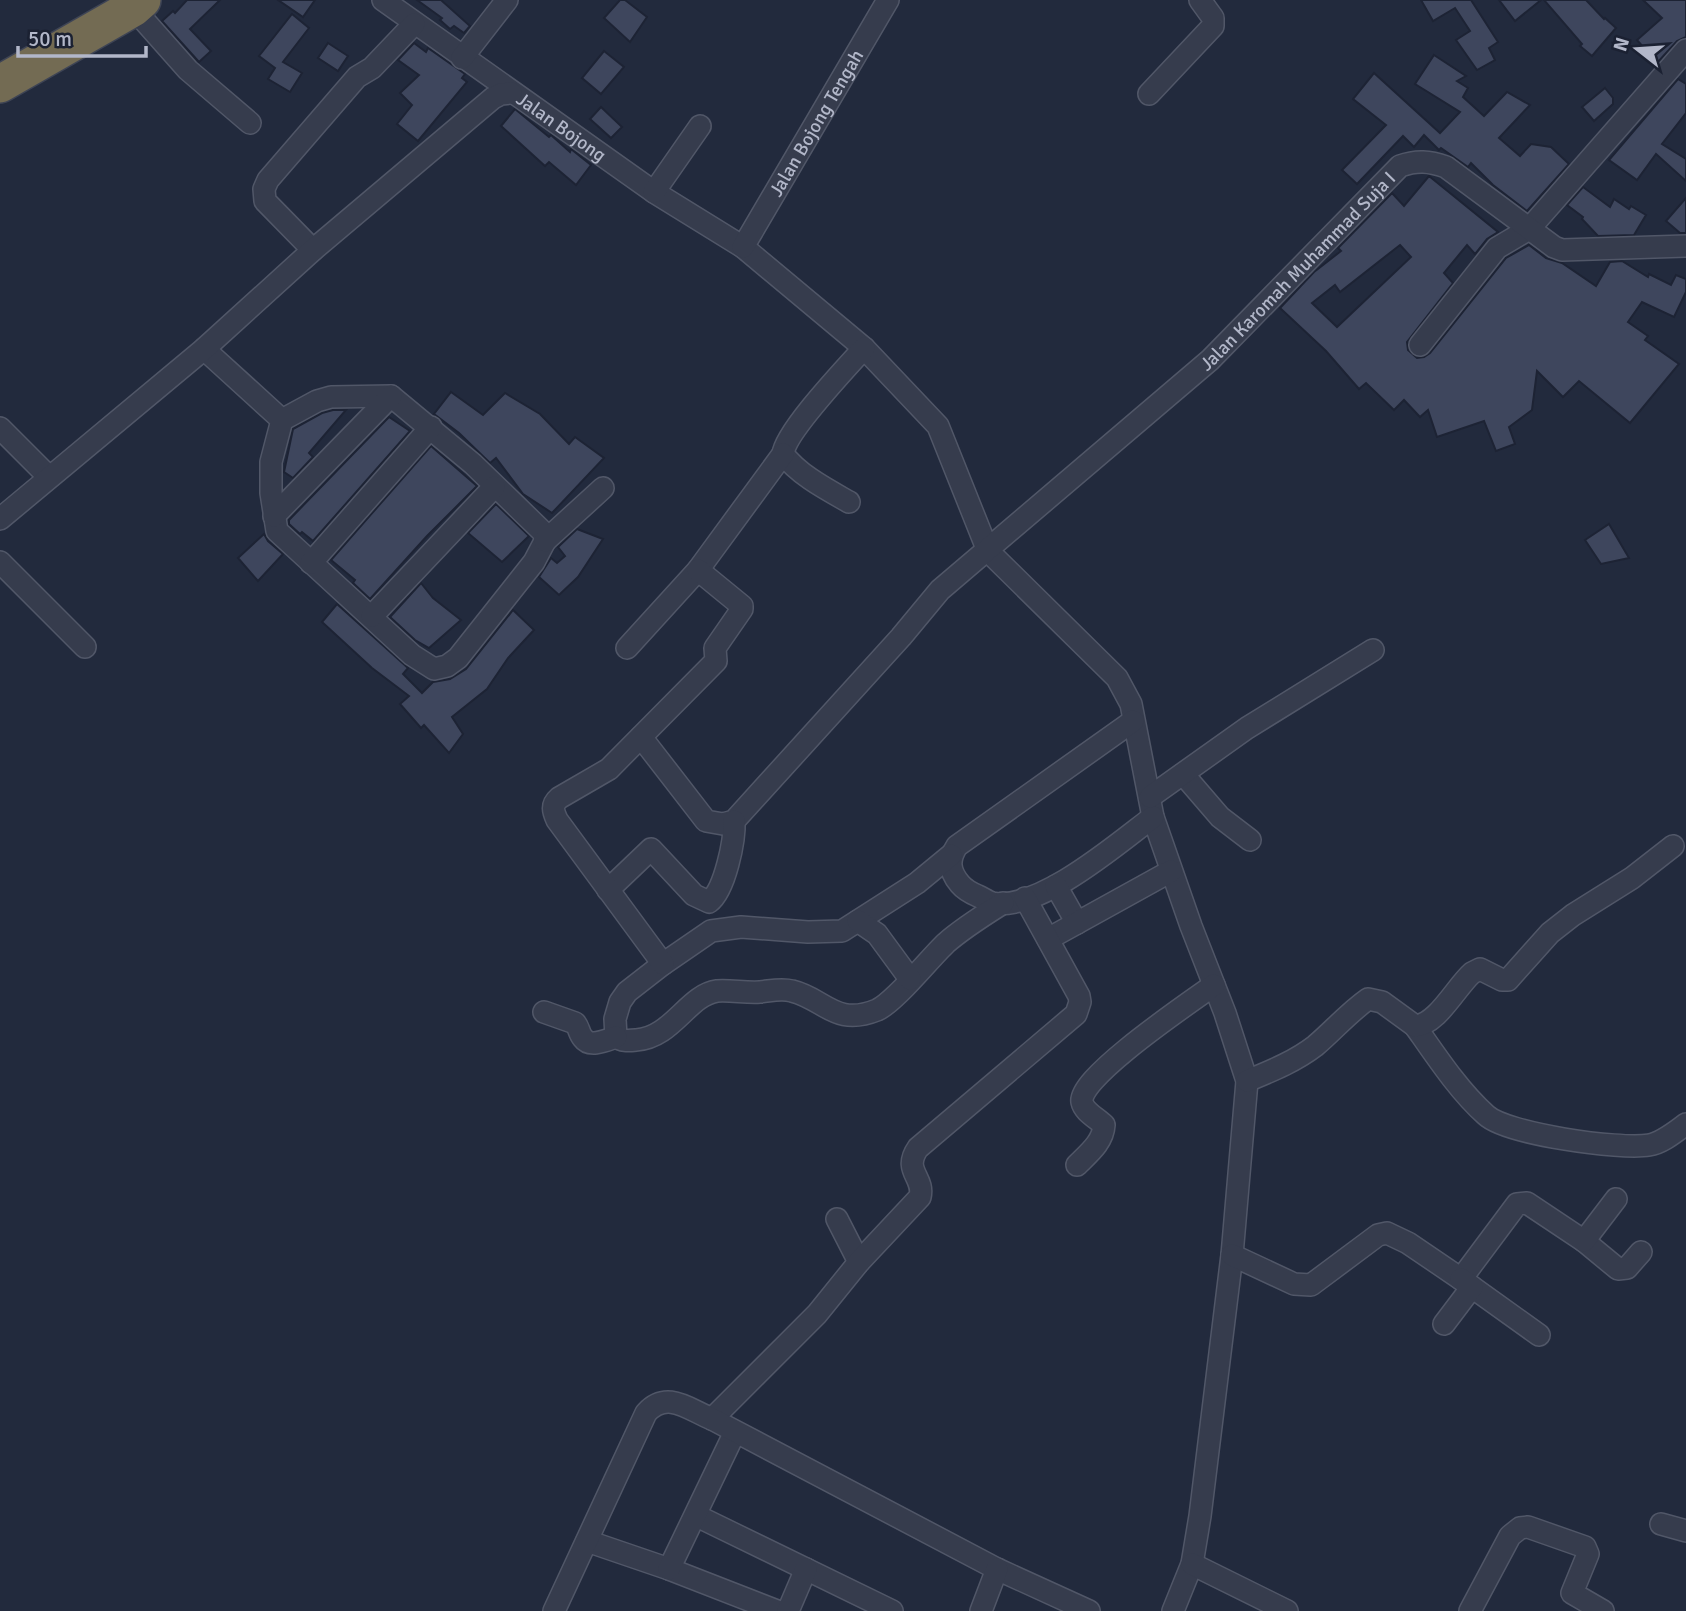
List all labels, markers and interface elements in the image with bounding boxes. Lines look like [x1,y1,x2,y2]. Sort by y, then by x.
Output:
scale bar [18,14,145,58]
north arrow [1602,14,1672,84]
text: 50 m [28,26,72,52]
text: N [1608,34,1635,54]
street label: Jalan Bojong Tengah [764,46,869,201]
street label: Jalan Bojong [512,87,611,167]
street label: Jalan Karomah Muhammad Suja I [1195,167,1401,376]

